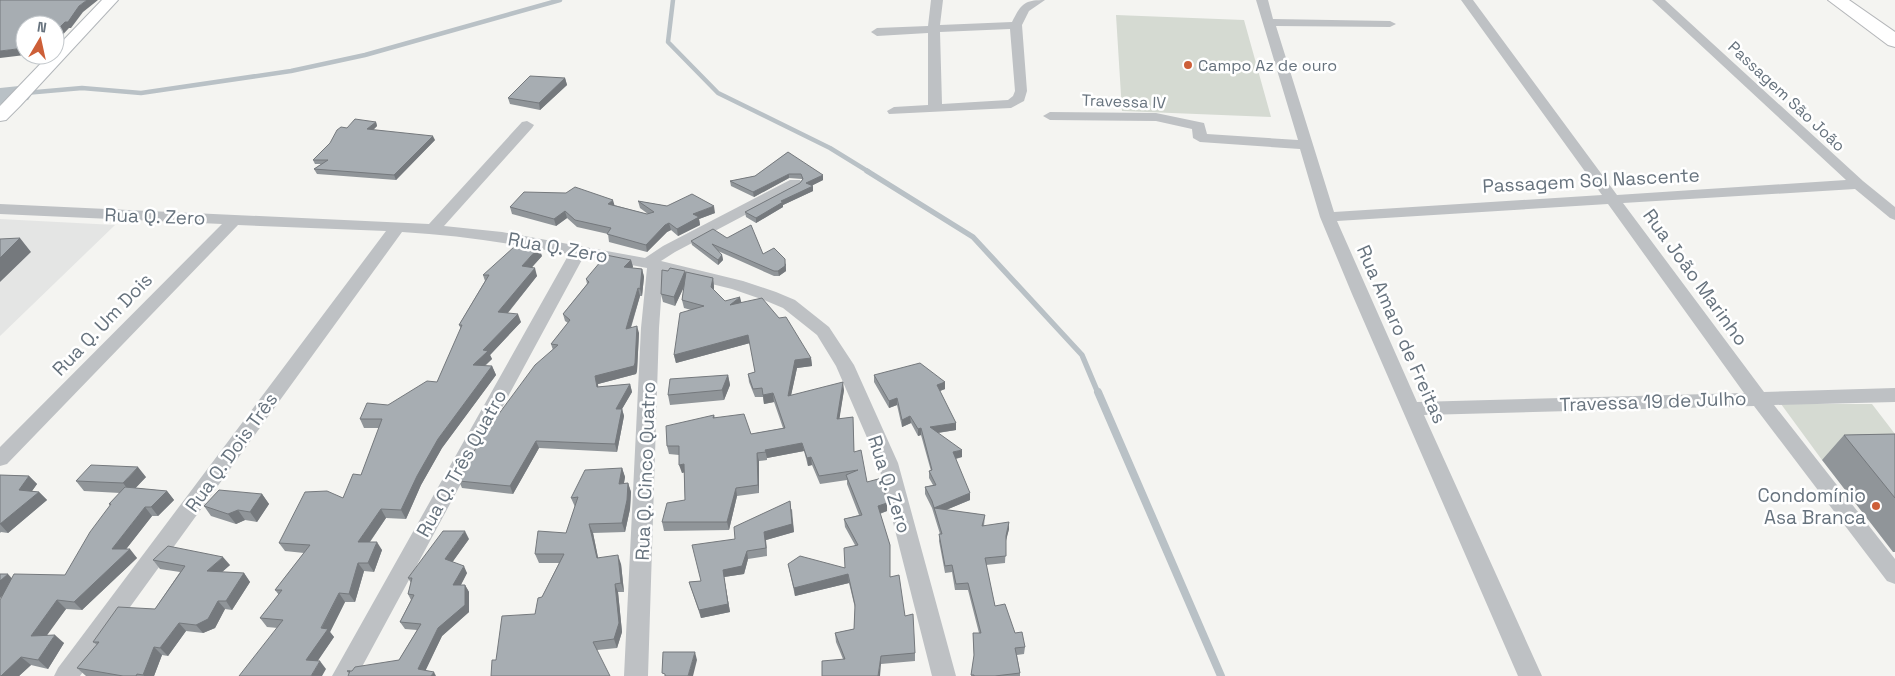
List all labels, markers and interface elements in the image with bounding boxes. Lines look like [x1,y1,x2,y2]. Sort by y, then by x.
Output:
north arrow [15,15,65,65]
text: N [36,18,48,37]
street label: Passagem São João [1724,37,1850,156]
place label: Campo Az de ouro [1198,55,1337,76]
marker: Campo Az de ouro [1182,59,1194,71]
street label: Travessa IV [1081,90,1167,113]
street label: Passagem Sol Nascente [1482,162,1700,199]
street label: Rua Q. Zero [104,202,206,231]
street label: Rua João Marinho [1637,204,1754,351]
street label: Rua Q. Zero [506,226,610,269]
street label: Rua Amaro de Freitas [1351,241,1452,427]
street label: Rua Q. Um Dois [47,268,158,381]
street label: Rua Q. Cinco Quatro [630,381,661,561]
street label: Rua Q. Três Quatro [411,385,512,541]
street label: Travessa 19 de Julho [1559,386,1747,417]
street label: Rua Q. Dois Três [180,388,283,517]
street label: Rua Q. Zero [862,432,917,536]
place label: Condomínio Asa Branca [1757,483,1866,530]
marker: Condomínio Asa Branca [1870,500,1882,512]

